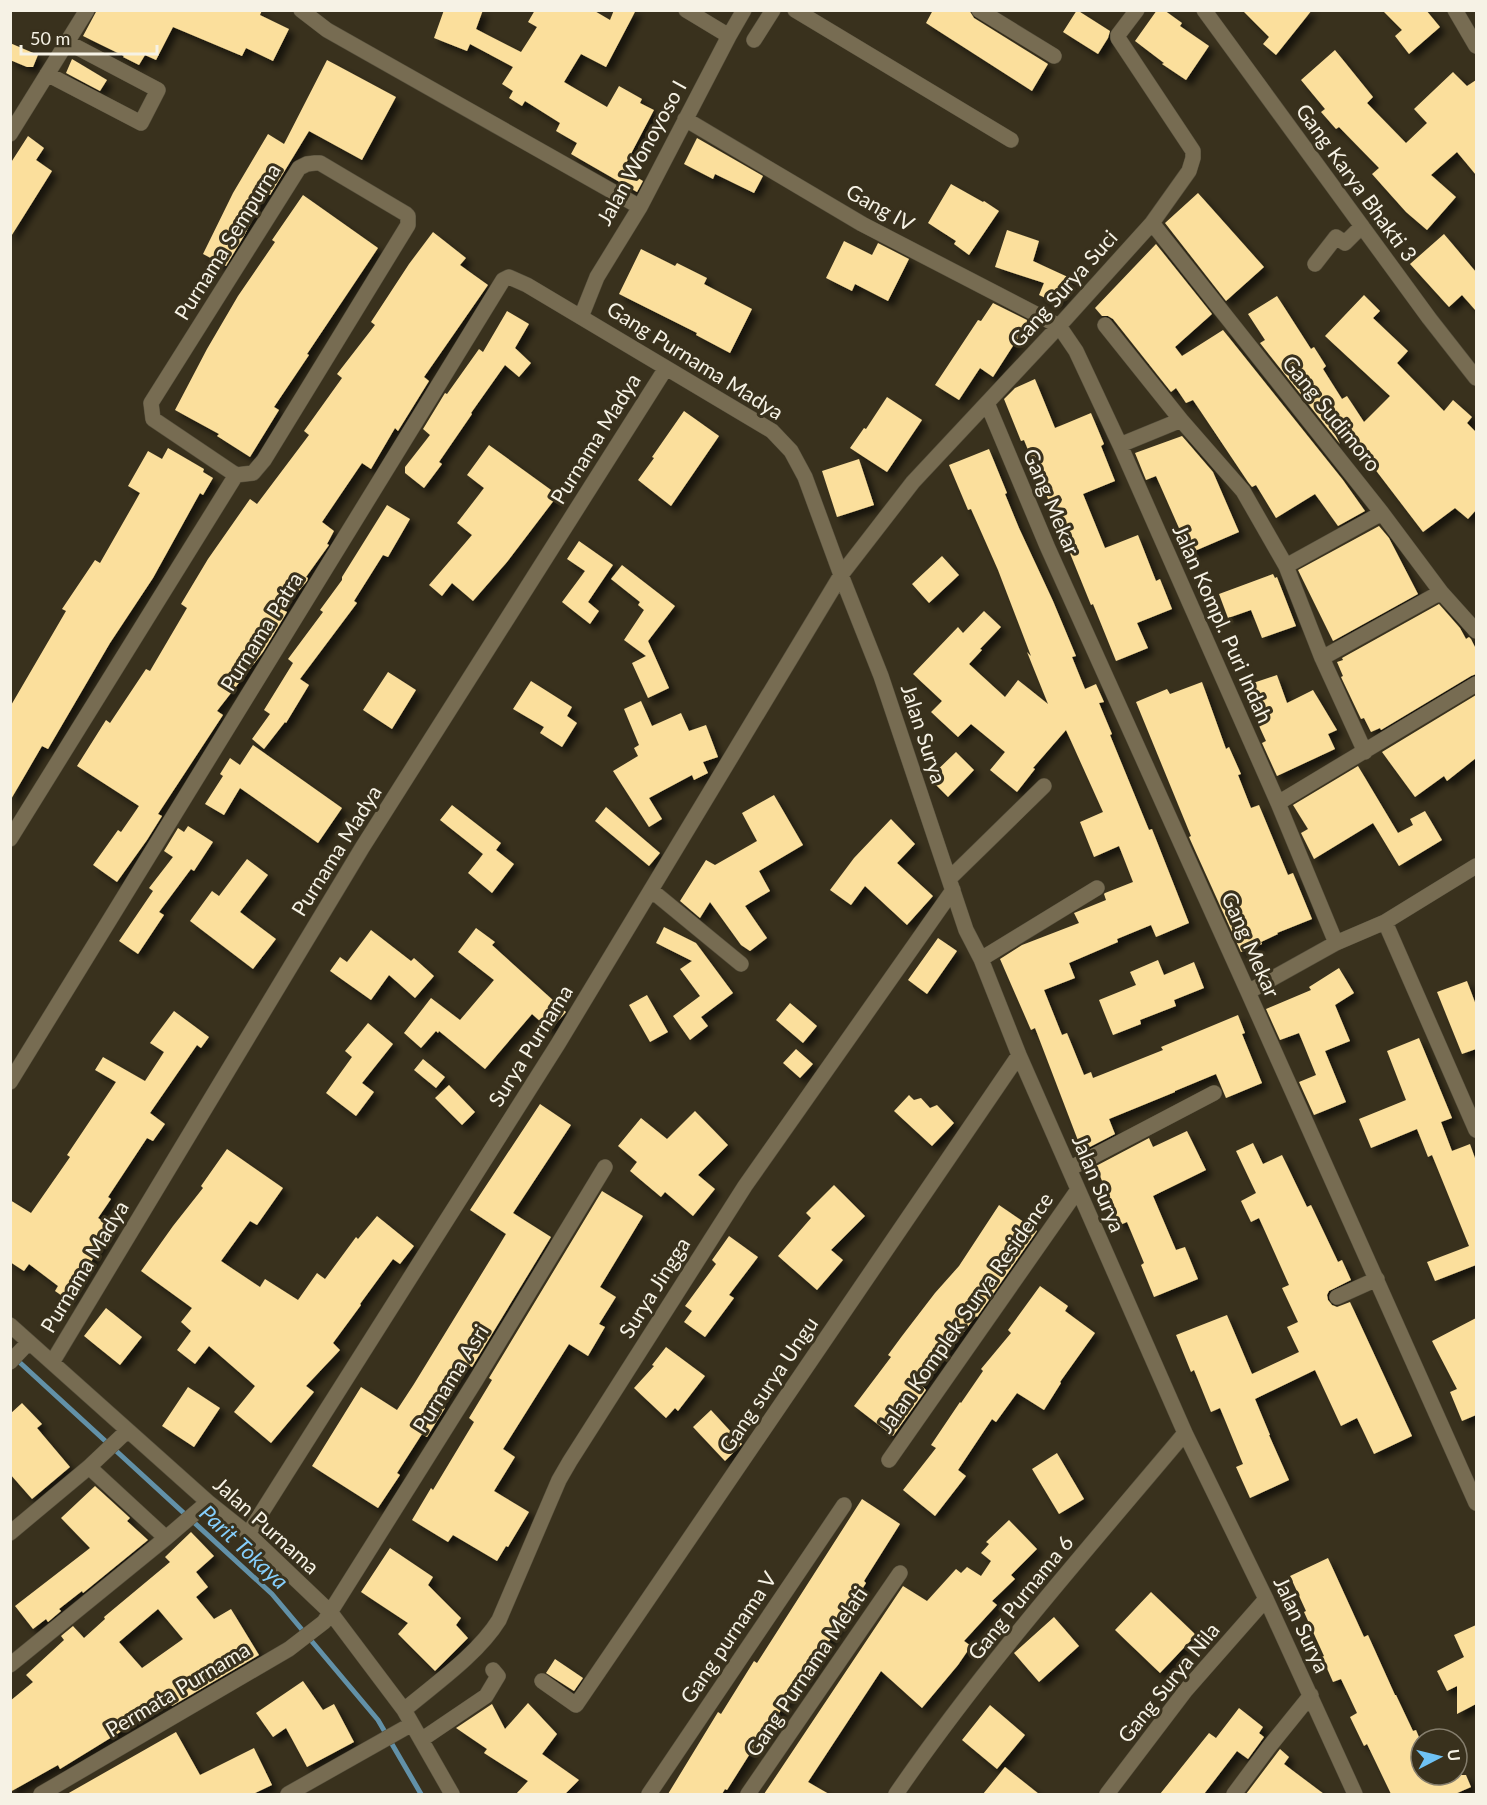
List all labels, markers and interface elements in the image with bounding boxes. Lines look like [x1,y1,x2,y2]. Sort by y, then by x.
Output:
scale bar [21,18,158,56]
text: 50 m [30,27,70,49]
street label: Jalan Wonoyoso I [591,76,691,229]
street label: Gang Karya Bhakti 3 [1292,98,1423,266]
street label: Purnama Sempurna [168,158,285,324]
street label: Gang IV [842,178,920,236]
street label: Gang Surya Suci [1004,224,1122,352]
street label: Gang Purnama Madya [603,295,789,424]
street label: Gang Sudimoro [1278,350,1387,476]
street label: Purnama Madya [545,368,645,508]
street label: Gang Mekar [1019,445,1086,559]
street label: Jalan Kompl. Puri Indah [1168,520,1278,726]
street label: Purnama Patra [214,567,307,695]
street label: Jalan Surya [897,681,952,786]
street label: Purnama Madya [286,780,386,920]
street label: Gang Mekar [1217,888,1286,1001]
street label: Surya Purnama [482,980,577,1111]
street label: Jalan Surya [1068,1131,1131,1236]
street label: Jalan Komplek Surya Residence [872,1187,1058,1437]
street label: Purnama Madya [34,1196,133,1337]
street label: Surya Jingga [613,1232,695,1342]
street label: Gang surya Ungu [713,1312,822,1457]
street label: Purnama Asri [407,1320,493,1437]
street label: Jalan Purnama [209,1471,325,1579]
water label: Parit Tokaya [194,1499,294,1594]
street label: Gang Purnama 6 [962,1530,1078,1664]
street label: Gang purnama V [674,1566,781,1708]
street label: Jalan Surya [1269,1572,1335,1676]
street label: Gang Purnama Melati [740,1582,872,1761]
street label: Gang Surya Nila [1112,1617,1224,1747]
street label: Permata Purnama [101,1636,254,1742]
north arrow [1409,1727,1469,1787]
text: U [1444,1748,1465,1762]

